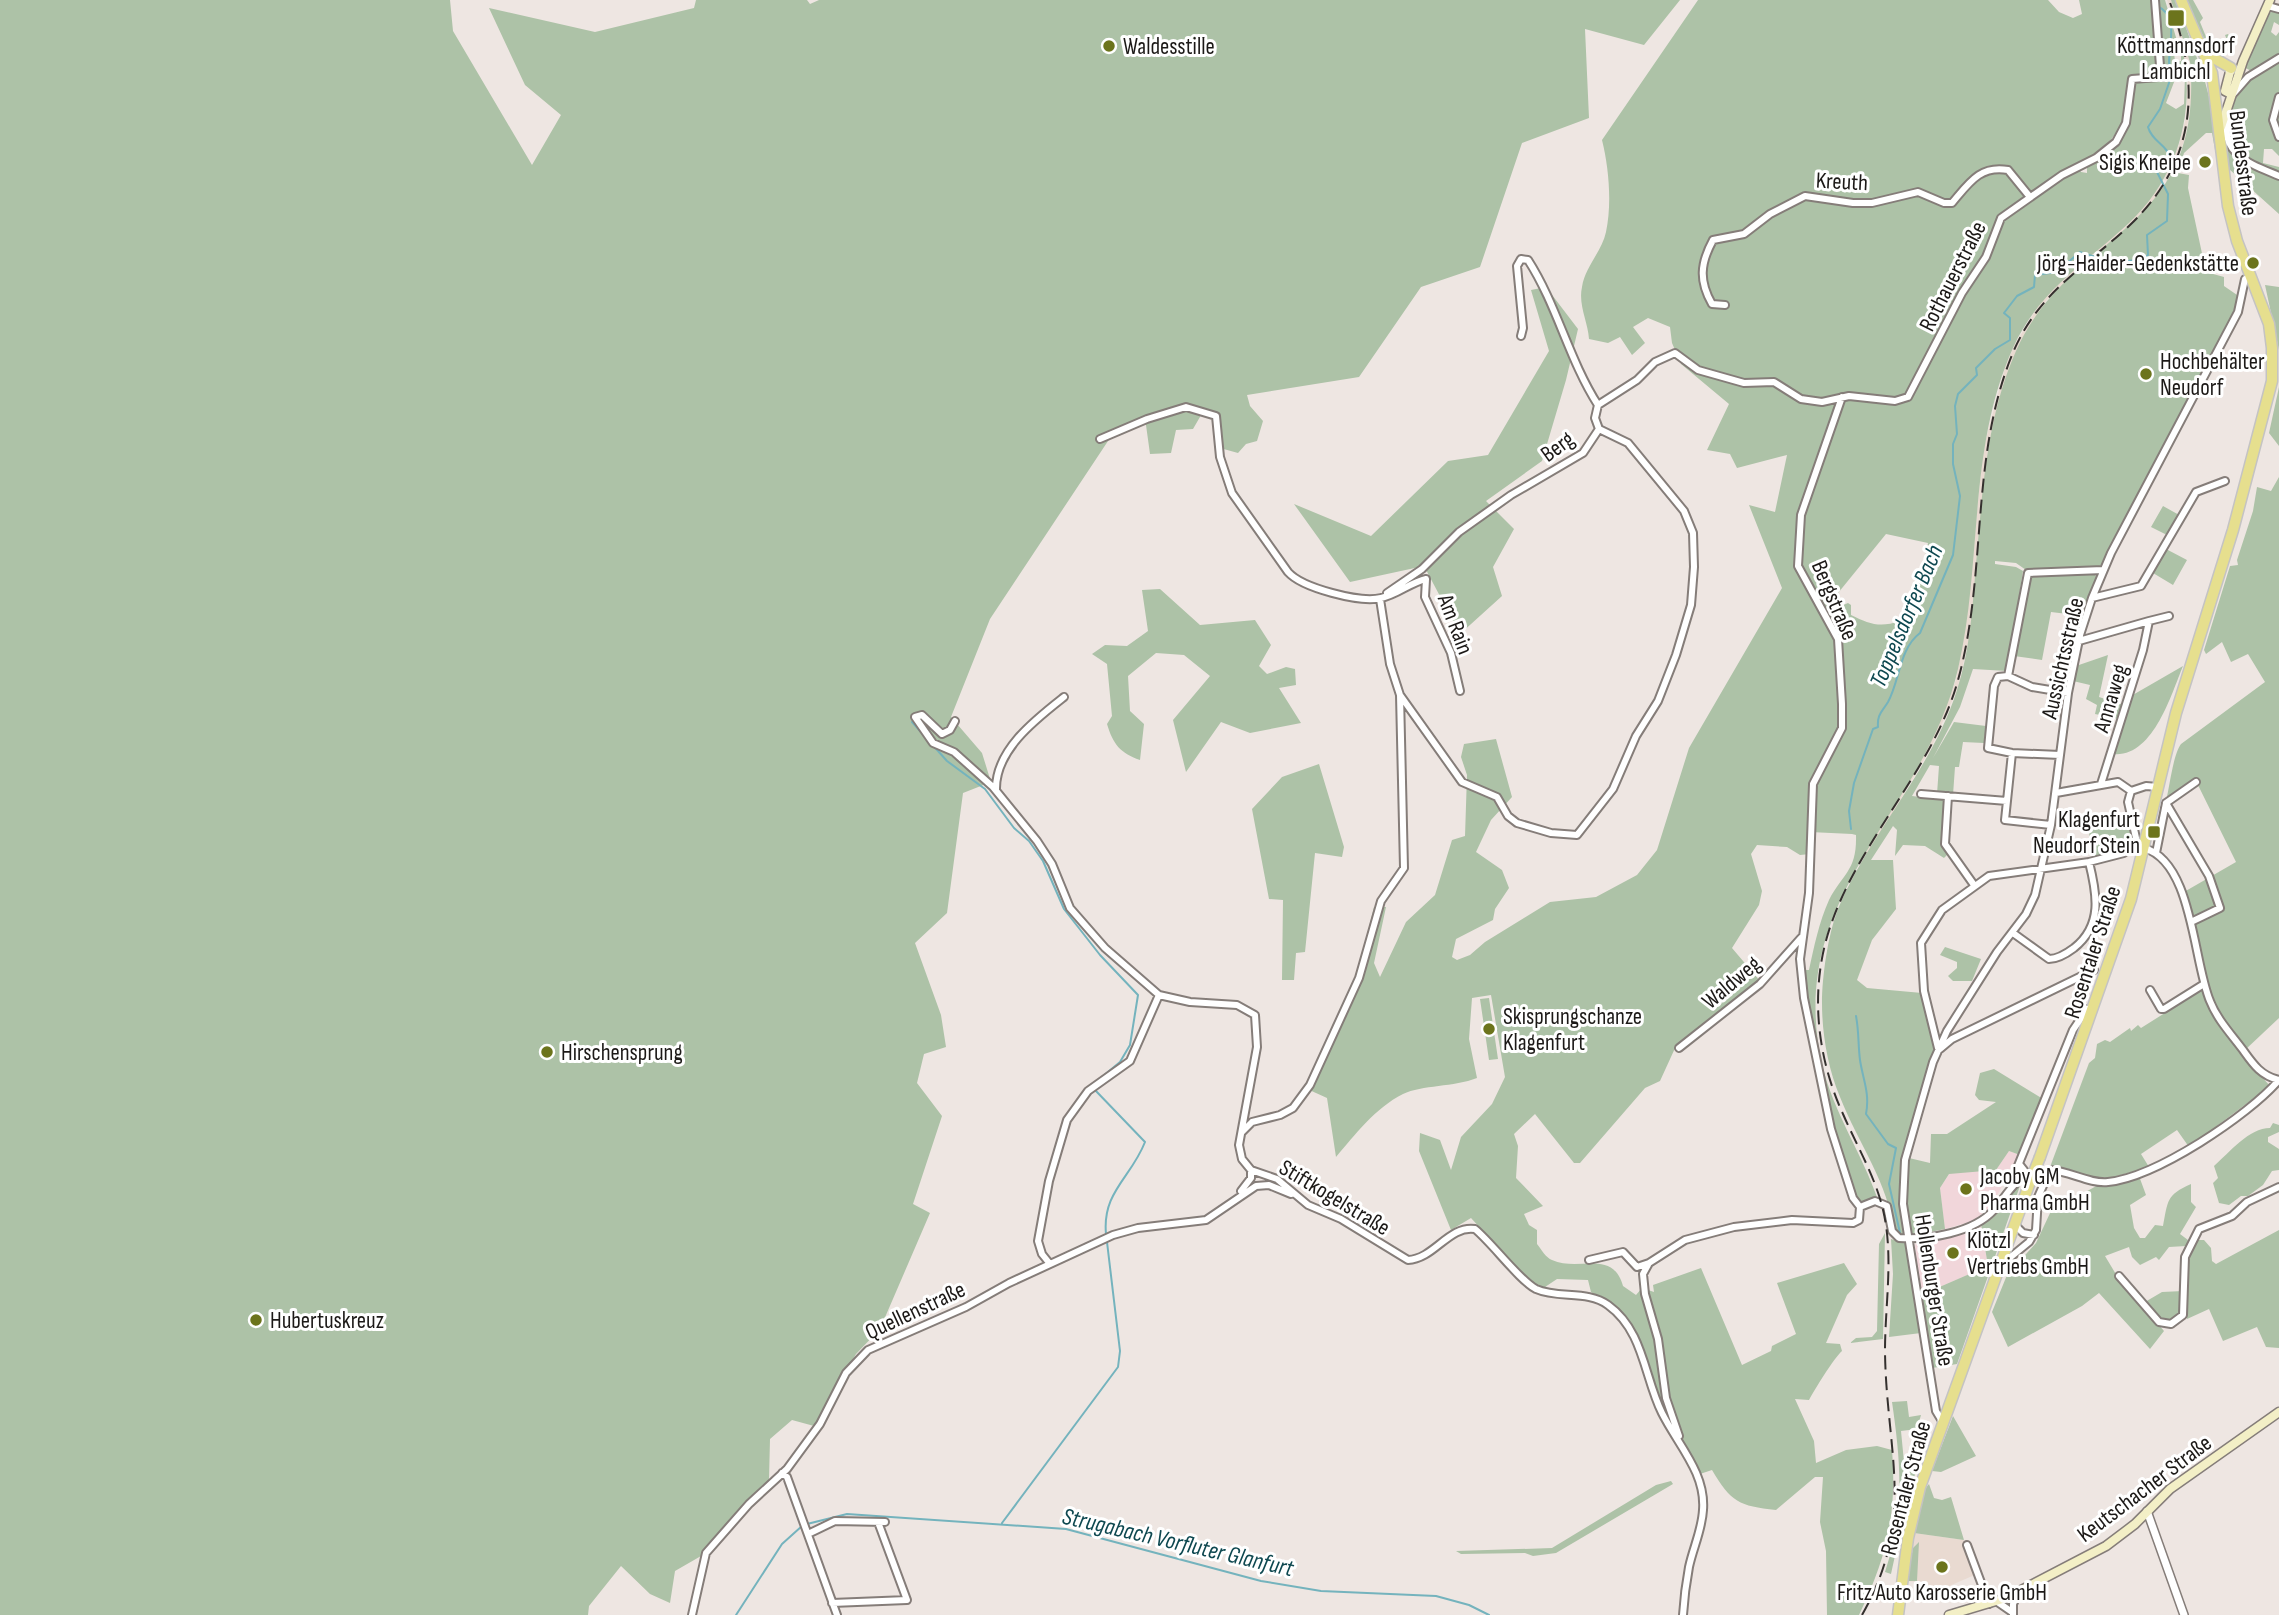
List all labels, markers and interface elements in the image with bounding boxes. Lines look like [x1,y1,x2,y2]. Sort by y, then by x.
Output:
marker: Köttmannsdorf Lambichl [2166,8,2186,28]
place label: Köttmannsdorf Lambichl [2117,32,2235,86]
place label: Waldesstille [1123,33,1215,61]
marker: Waldesstille [1101,38,1117,54]
street label: Bundesstraße [2223,109,2263,217]
place label: Sigis Kneipe [2099,149,2191,177]
marker: Sigis Kneipe [2197,154,2213,170]
street label: Kreuth [1815,167,1869,197]
street label: Rothauerstraße [1913,217,1993,336]
place label: Jörg-Haider-Gedenkstätte [2036,250,2239,278]
marker: Jörg-Haider-Gedenkstätte [2245,255,2261,271]
place label: Hochbehälter Neudorf [2160,348,2265,402]
marker: Hochbehälter Neudorf [2138,366,2154,382]
street label: Berg [1535,425,1580,468]
water label: Toppelsdorfer Bach [1863,541,1949,692]
street label: Bergstraße [1805,556,1863,644]
street label: Am Rain [1431,589,1479,658]
street label: Aussichtsstraße [2035,595,2090,722]
street label: Annaweg [2087,661,2135,737]
place label: Klagenfurt Neudorf Stein [2033,806,2140,860]
marker: Klagenfurt Neudorf Stein [2146,824,2162,840]
street label: Rosentaler Straße [2058,882,2128,1022]
street label: Waldweg [1696,950,1767,1015]
place label: Skisprungschanze Klagenfurt [1503,1003,1642,1057]
marker: Skisprungschanze Klagenfurt [1481,1021,1497,1037]
place label: Hirschensprung [561,1039,683,1067]
marker: Hirschensprung [539,1044,555,1060]
street label: Stiftkogelstraße [1274,1154,1395,1242]
place label: Jacoby GM Pharma GmbH [1979,1163,2090,1217]
marker: Jacoby GM Pharma GmbH [1958,1181,1974,1197]
street label: Hollenburger Straße [1908,1212,1960,1368]
place label: Klötzl Vertriebs GmbH [1967,1227,2089,1281]
marker: Klötzl Vertriebs GmbH [1945,1245,1961,1261]
street label: Quellenstraße [861,1276,970,1346]
place label: Hubertuskreuz [270,1307,384,1335]
marker: Hubertuskreuz [248,1312,264,1328]
street label: Rosentaler Straße [1875,1418,1937,1558]
street label: Keutschacher Straße [2072,1429,2217,1549]
water label: Strugabach Vorfluter Glanfurt [1059,1502,1297,1583]
marker: Fritz Auto Karosserie GmbH [1934,1559,1950,1575]
place label: Fritz Auto Karosserie GmbH [1837,1579,2047,1607]

